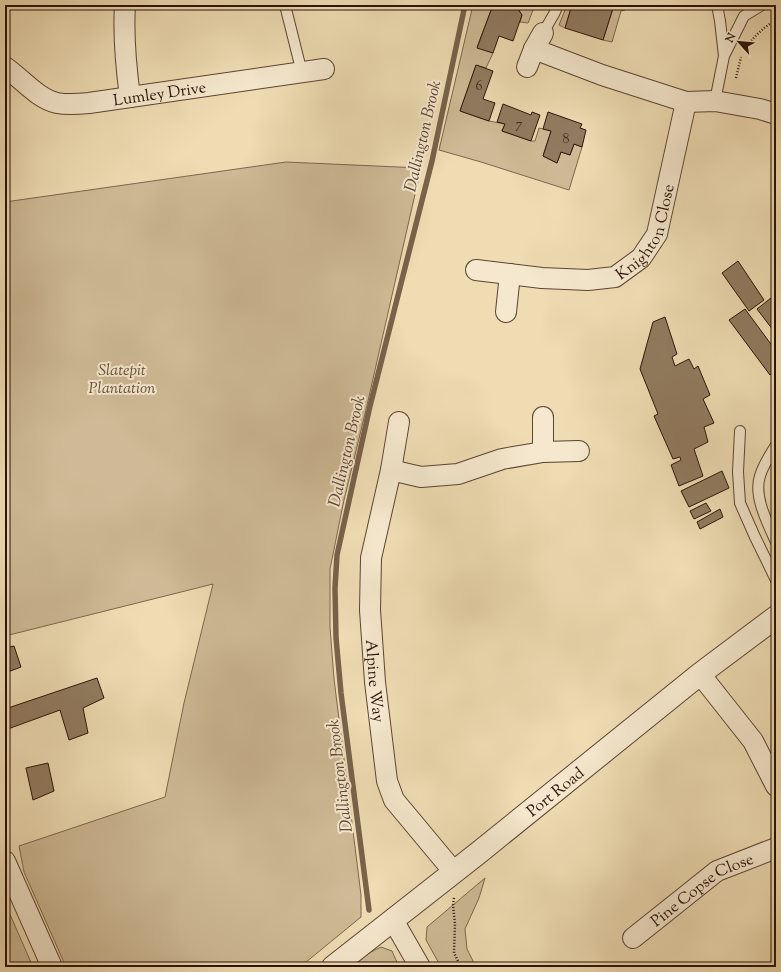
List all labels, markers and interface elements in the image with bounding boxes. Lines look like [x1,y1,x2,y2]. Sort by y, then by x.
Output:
north arrow [719,22,759,62]
text: N [721,30,740,46]
street label: Lumley Drive [112,77,208,113]
house number: 6 [476,77,483,97]
water label: Dallington Brook [399,78,449,195]
house number: 7 [515,115,523,135]
house number: 8 [563,130,570,150]
street label: Knighton Close [612,182,682,287]
park label: Slatepit Plantation [89,360,156,401]
water label: Dallington Brook [323,393,373,510]
street label: Alpine Way [358,639,389,724]
water label: Dallington Brook [322,718,360,834]
street label: Port Road [523,763,590,823]
street label: Pine Copse Close [647,849,757,933]

